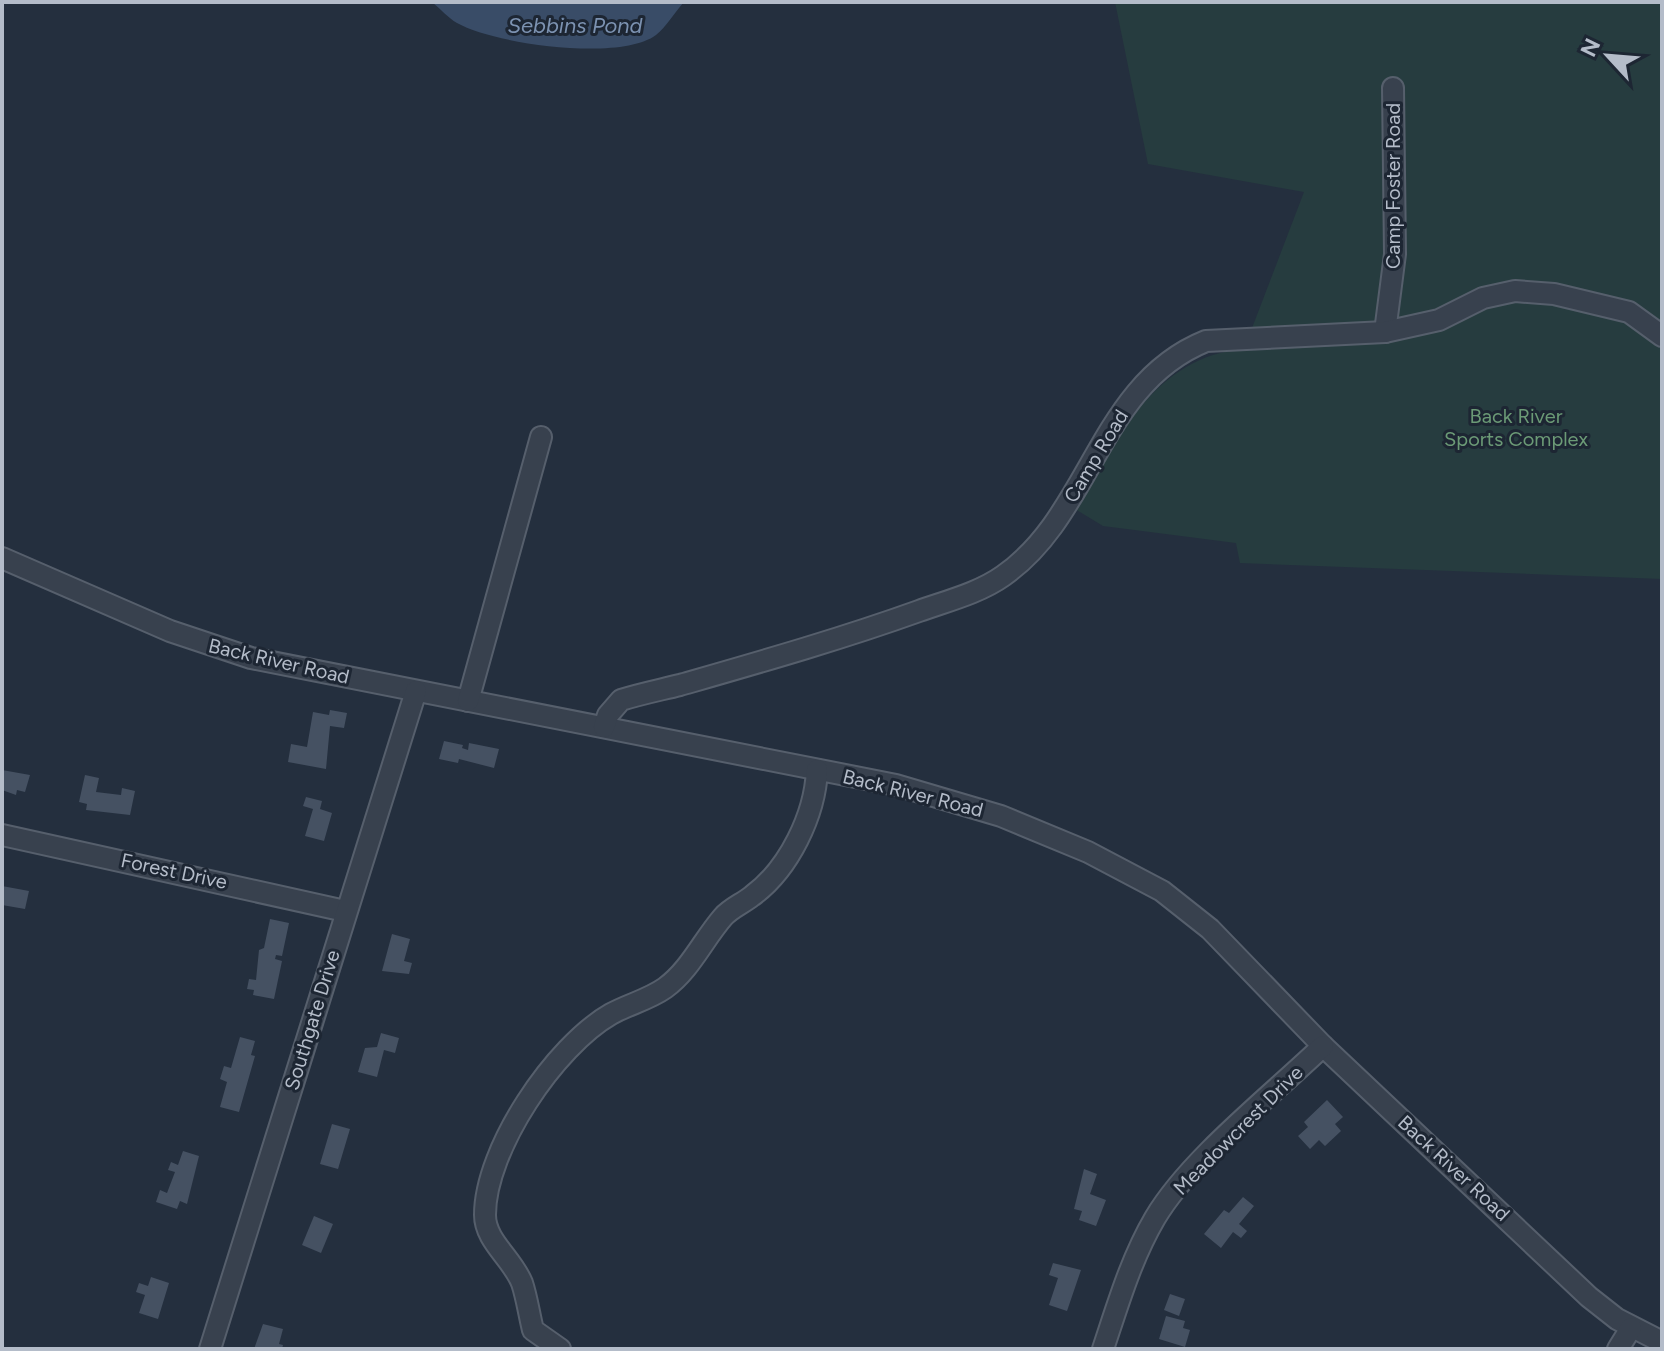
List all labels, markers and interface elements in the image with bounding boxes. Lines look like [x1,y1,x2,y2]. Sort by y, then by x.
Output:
water label: Sebbins Pond [507,12,644,39]
north arrow [1568,16,1648,96]
text: N [1575,34,1606,61]
street label: Camp Foster Road [1381,103,1405,269]
park label: Back River Sports Complex [1444,404,1588,451]
street label: Camp Road [1059,405,1133,507]
street label: Back River Road [206,633,352,689]
street label: Back River Road [840,764,986,822]
street label: Forest Drive [119,848,229,894]
street label: Southgate Drive [279,947,345,1093]
street label: Meadowcrest Drive [1168,1060,1308,1200]
street label: Back River Road [1393,1110,1515,1226]

